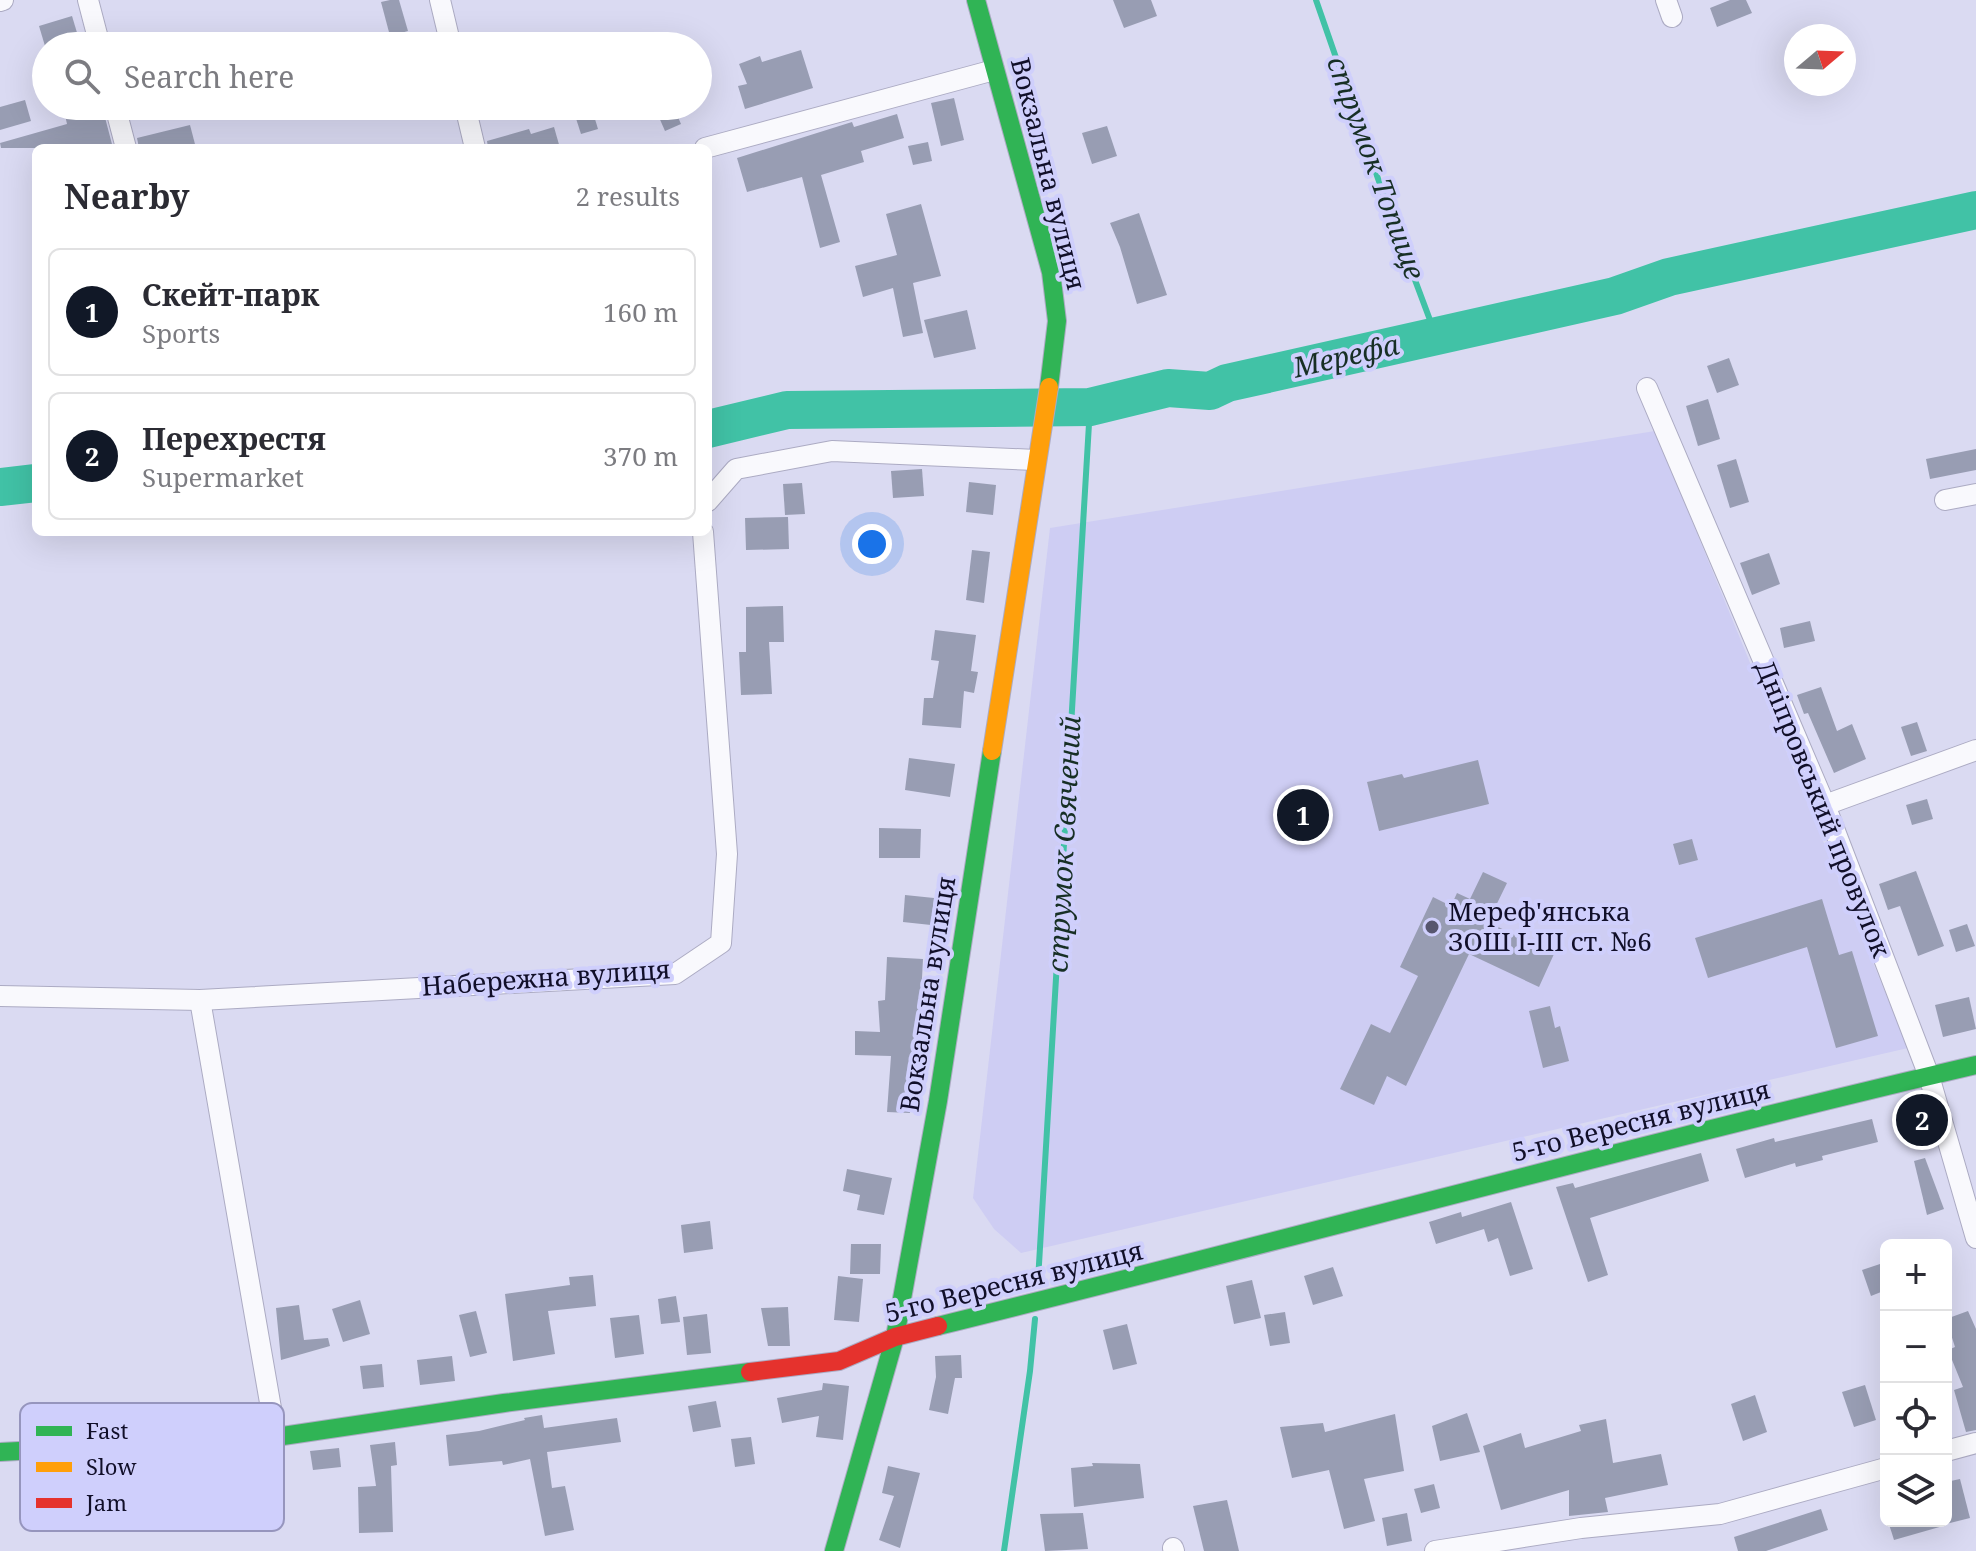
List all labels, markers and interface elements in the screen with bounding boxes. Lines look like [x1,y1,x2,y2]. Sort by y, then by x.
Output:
north arrow [1784,24,1856,96]
search box [32,32,712,120]
water label: струмок Топище [1319,51,1435,285]
icon: search [60,54,104,98]
street label: Вокзальна вулиця [1003,54,1095,294]
text: Search here [124,56,294,97]
text: Nearby [64,173,190,219]
text: 2 results [575,178,680,214]
text: Скейт-парк [142,274,319,315]
text: 1 [85,294,99,330]
text: 160 m [603,294,678,330]
text: Sports [142,315,220,351]
water label: Мерефа [1288,324,1403,386]
text: Перехрестя [142,418,326,459]
text: 2 [85,438,99,474]
text: 370 m [603,438,678,474]
text: Supermarket [142,459,304,495]
your location [852,524,892,564]
street label: Дніпровський провулок [1748,655,1900,963]
water label: струмок Свячений [1037,714,1089,973]
pin: 1 [1277,785,1329,845]
street label: Вокзальна вулиця [891,873,963,1114]
place label: Мереф'янська ЗОШ І-ІІІ ст. №6 [1448,893,1652,959]
marker: Мереф'янська ЗОШ І-ІІІ ст. №6 [1423,918,1441,936]
street label: Набережна вулиця [420,950,672,1004]
street label: 5-го Вересня вулиця [1508,1071,1773,1169]
pin: 2 [1896,1090,1948,1150]
street label: 5-го Вересня вулиця [881,1232,1146,1330]
map controls [1880,1239,1952,1527]
button: + [1880,1239,1952,1311]
button: − [1880,1311,1952,1383]
button: locate [1880,1383,1952,1455]
legend [20,1403,284,1531]
text: Fast [86,1415,128,1445]
text: Slow [86,1451,136,1481]
button: layers [1880,1455,1952,1527]
text: Jam [85,1487,127,1517]

